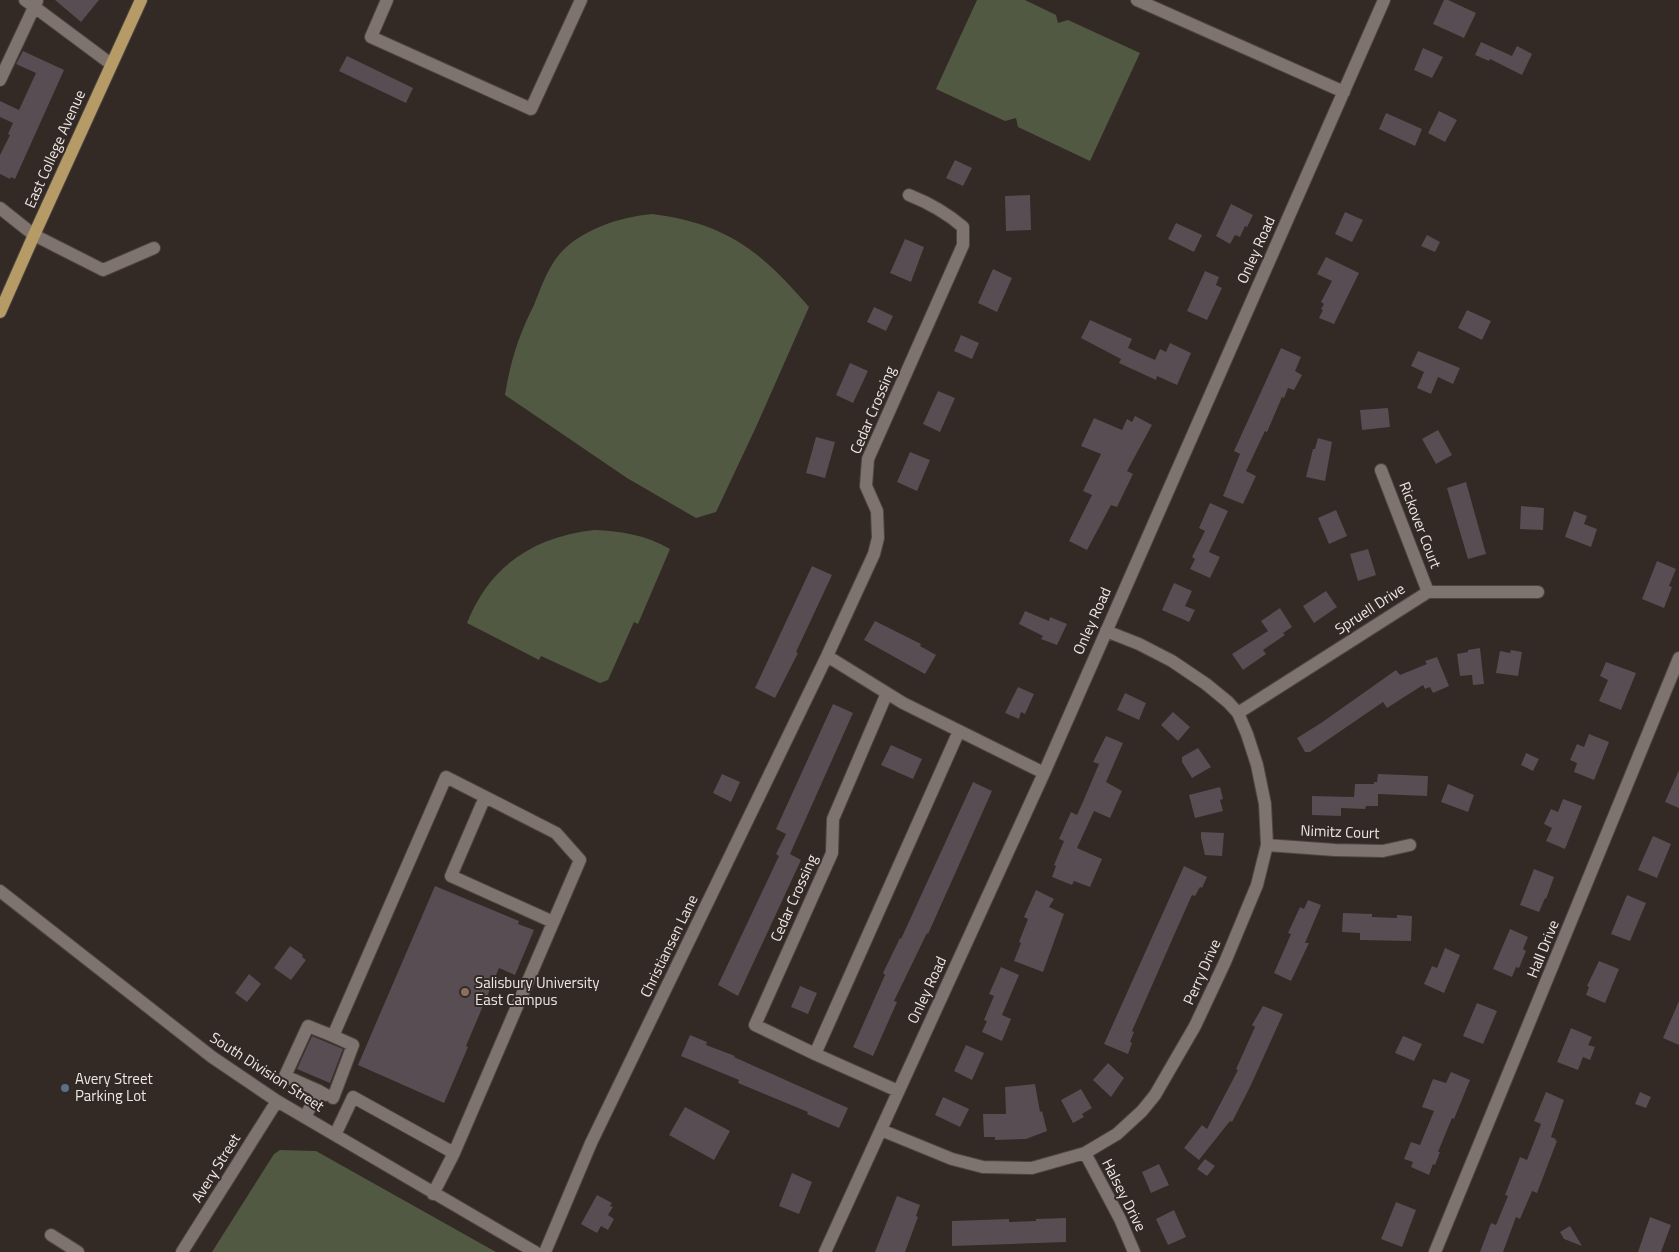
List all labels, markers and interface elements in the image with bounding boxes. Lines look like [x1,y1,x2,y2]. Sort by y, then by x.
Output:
street label: East College Avenue [18,86,91,212]
street label: Onley Road [1230,212,1281,287]
street label: Cedar Crossing [844,362,902,457]
street label: Rickover Court [1393,478,1448,572]
street label: Spruell Drive [1330,577,1409,640]
street label: Onley Road [1066,583,1117,658]
street label: Nimitz Court [1300,819,1381,844]
street label: Cedar Crossing [764,850,823,945]
street label: Christiansen Lane [634,890,703,1001]
street label: Hall Drive [1521,916,1565,981]
street label: Perry Drive [1177,935,1226,1009]
street label: Onley Road [901,952,952,1027]
place label: Salisbury University East Campus [475,971,600,1011]
marker: Salisbury University East Campus [459,986,471,998]
street label: South Division Street [206,1026,330,1118]
place label: Avery Street Parking Lot [75,1067,153,1107]
marker: Avery Street Parking Lot [59,1082,71,1094]
street label: Avery Street [185,1128,246,1207]
street label: Halsey Drive [1096,1154,1153,1235]

